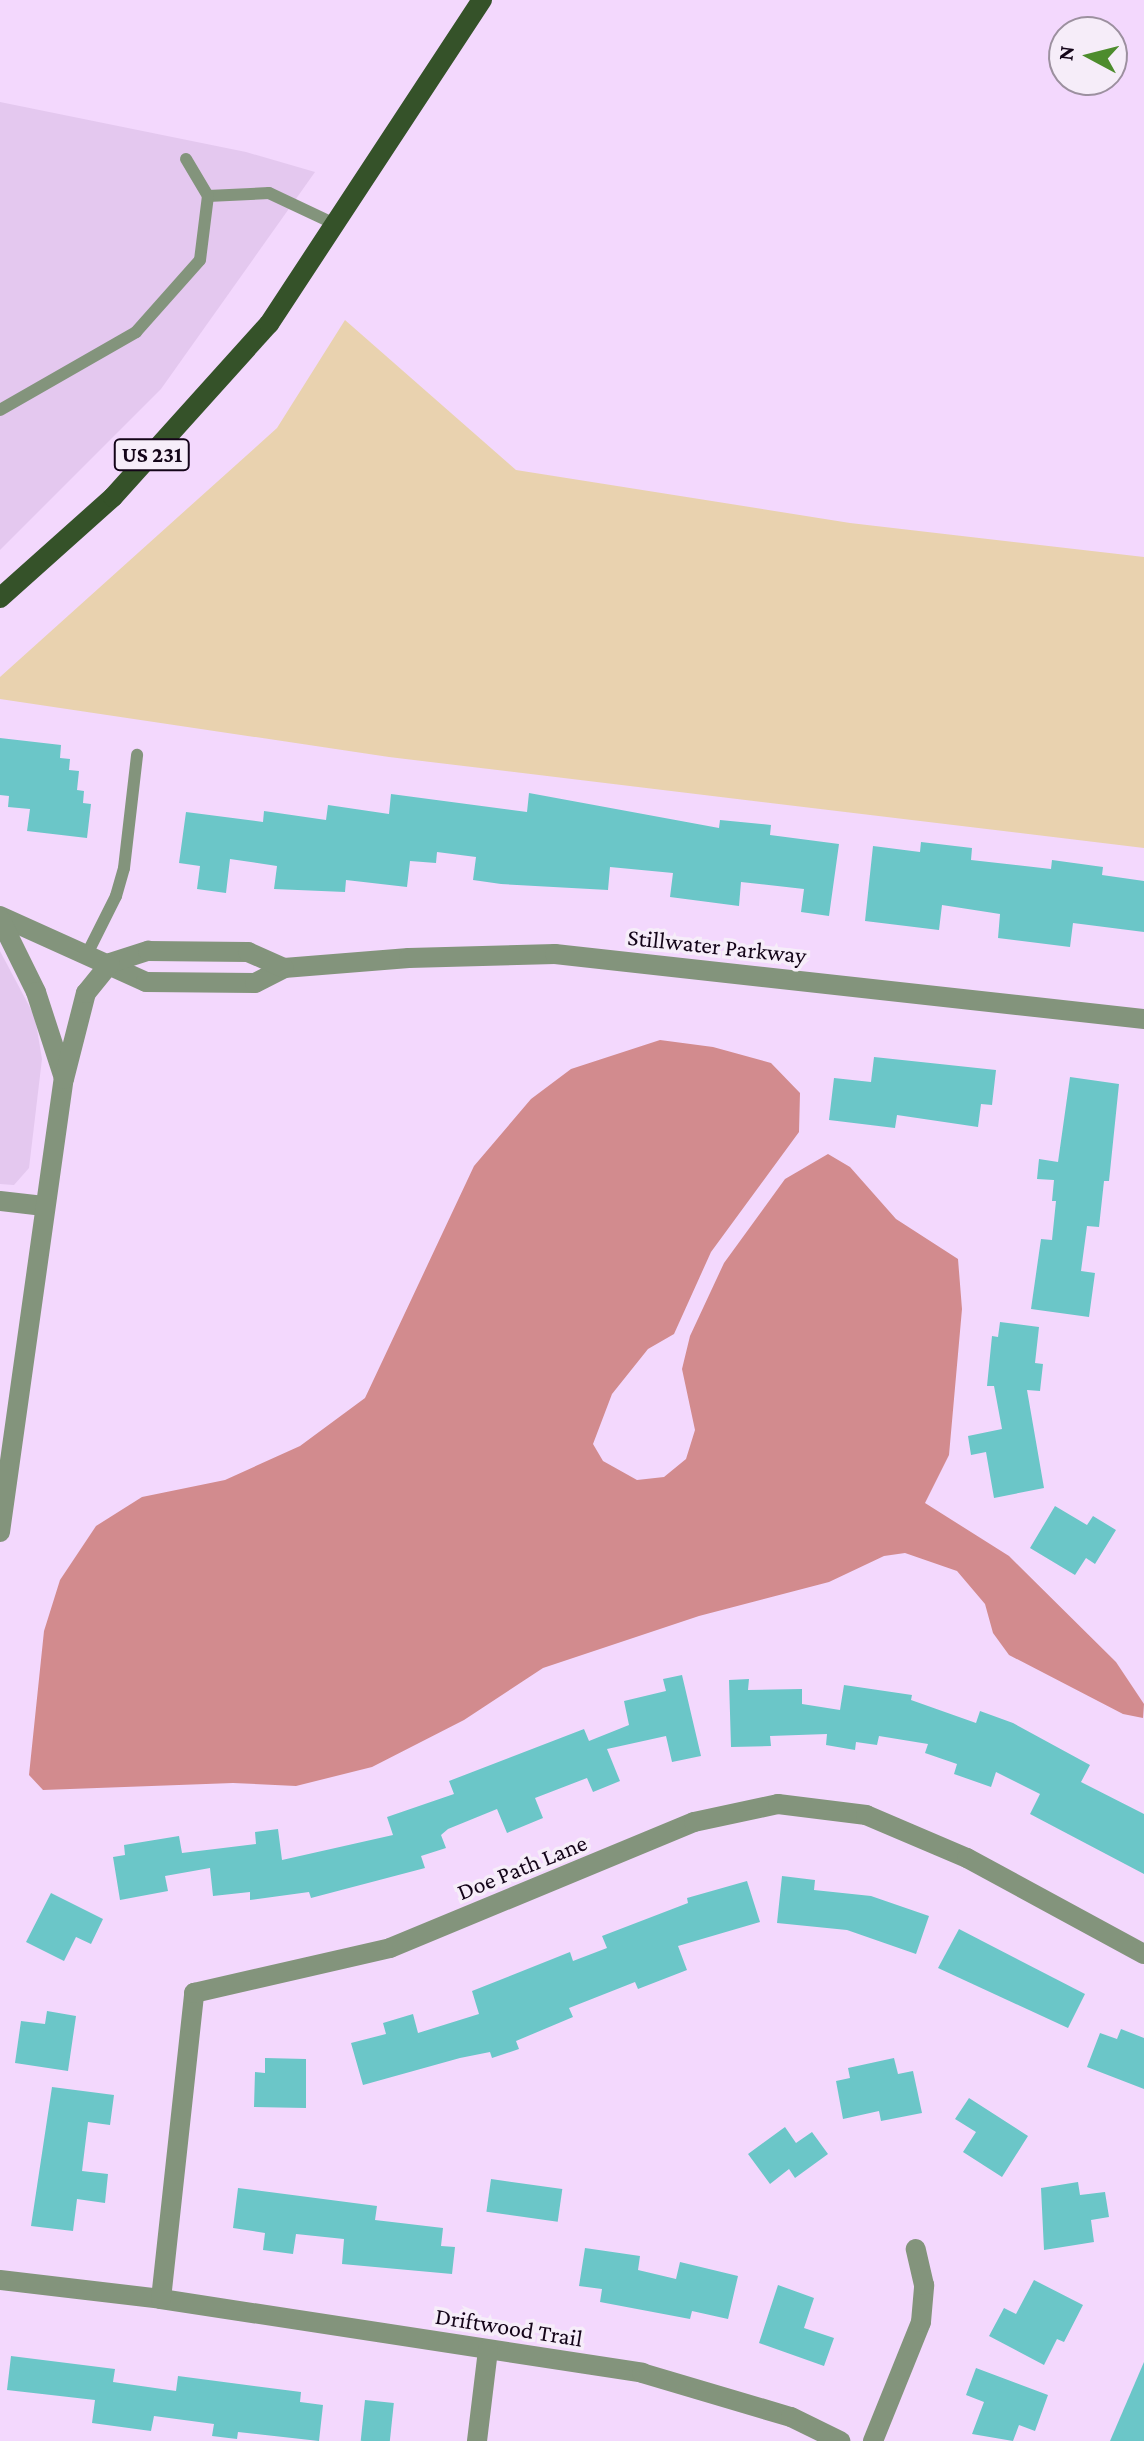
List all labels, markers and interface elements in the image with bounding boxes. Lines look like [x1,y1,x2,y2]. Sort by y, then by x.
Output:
north arrow [1048,16,1128,96]
text: N [1052,44,1079,62]
road number: US 231 [112,437,192,473]
street label: Stillwater Parkway [626,922,808,970]
street label: Doe Path Lane [453,1828,591,1906]
street label: Driftwood Trail [433,2301,585,2353]

